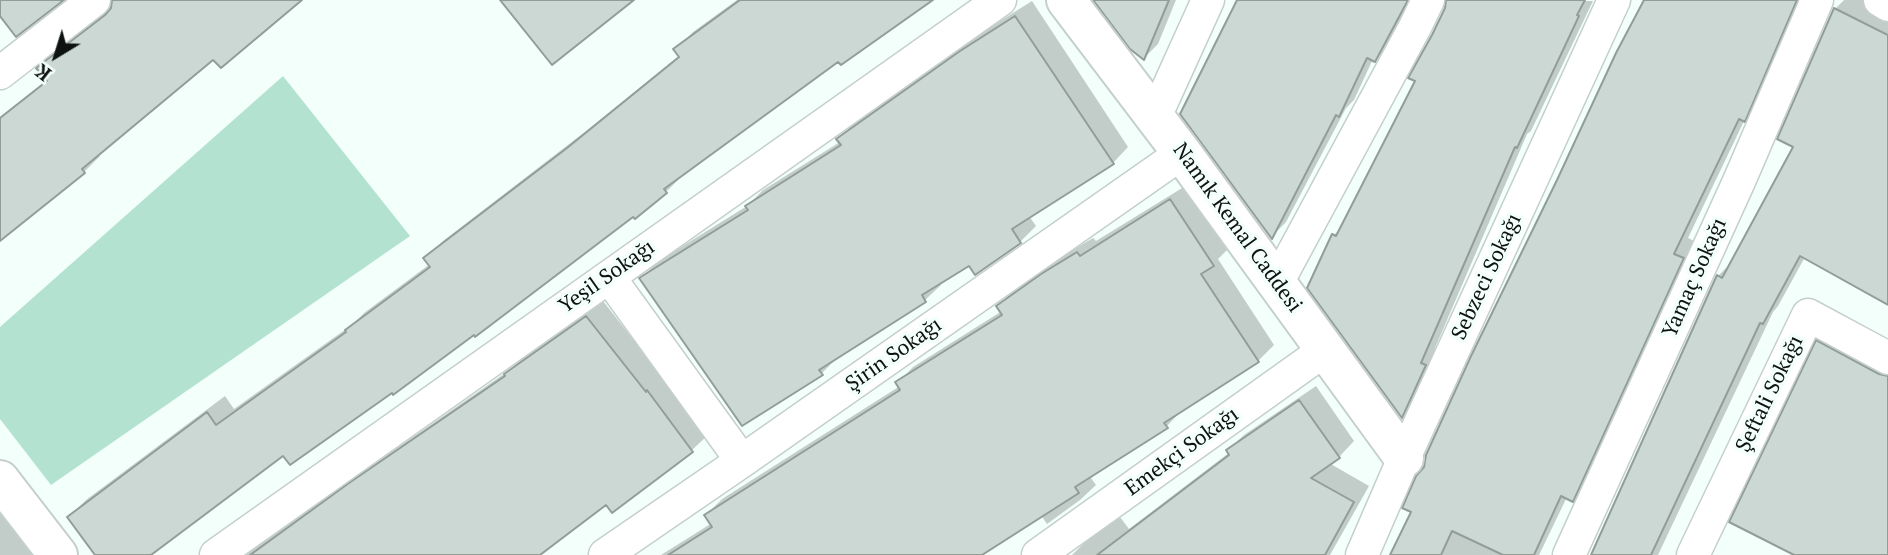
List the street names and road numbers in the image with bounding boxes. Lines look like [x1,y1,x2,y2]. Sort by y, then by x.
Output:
street label: Namık Kemal Caddesi [1167,138,1307,318]
street label: Sebzeci Sokağı [1447,210,1527,344]
street label: Yamaç Sokağı [1658,215,1732,341]
street label: Yeşil Sokağı [554,235,660,319]
street label: Şirin Sokağı [841,313,947,397]
street label: Şeftali Sokağı [1731,332,1809,456]
street label: Emekçi Sokağı [1120,402,1244,502]

